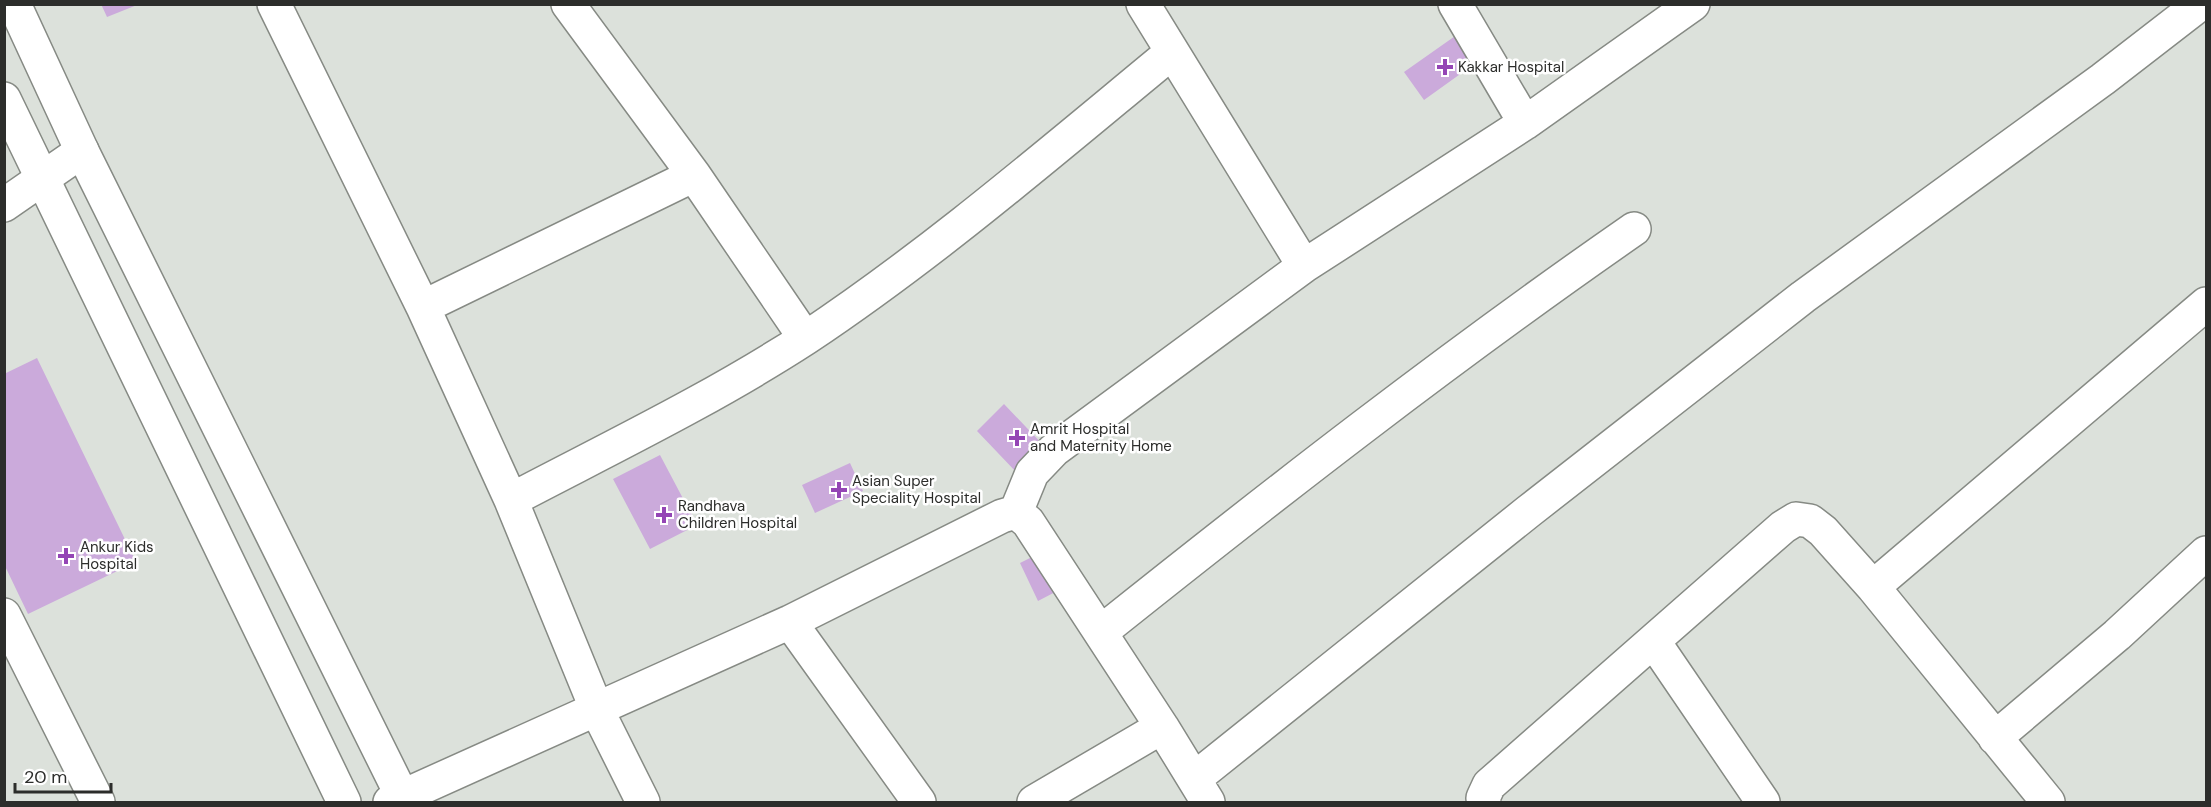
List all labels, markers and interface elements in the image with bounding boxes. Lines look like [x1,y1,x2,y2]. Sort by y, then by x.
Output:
place label: Kakkar Hospital [1458,57,1564,77]
marker: Kakkar Hospital [1436,58,1454,76]
place label: Amrit Hospital and Maternity Home [1030,419,1172,456]
marker: Amrit Hospital and Maternity Home [1008,429,1026,447]
place label: Asian Super Speciality Hospital [852,471,981,508]
marker: Asian Super Speciality Hospital [830,481,848,499]
place label: Randhava Children Hospital [678,496,797,533]
marker: Randhava Children Hospital [655,506,673,524]
place label: Ankur Kids Hospital [80,537,154,574]
marker: Ankur Kids Hospital [57,547,75,565]
scale bar [15,756,111,794]
text: 20 m [24,765,67,789]

